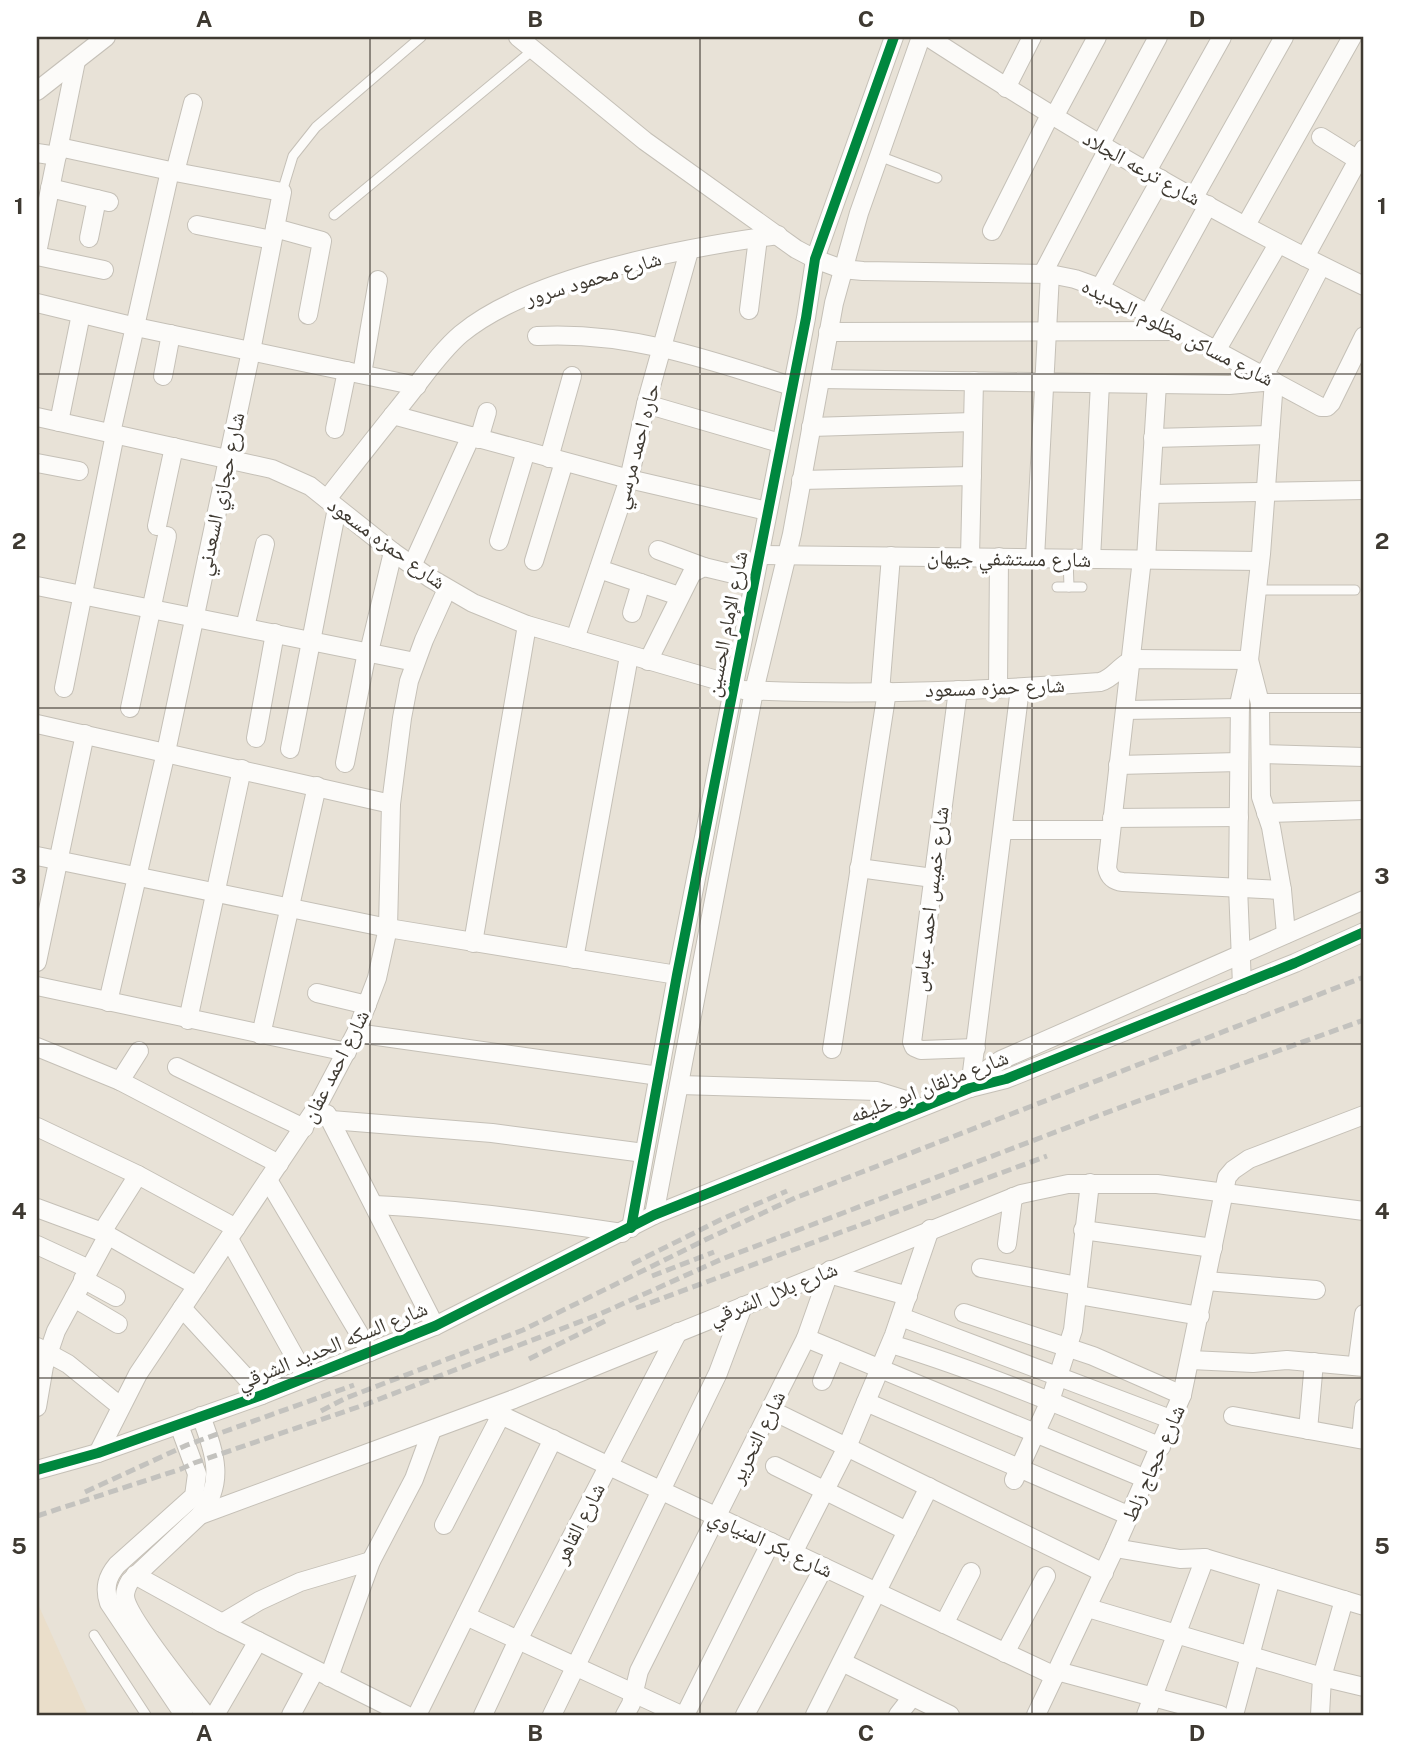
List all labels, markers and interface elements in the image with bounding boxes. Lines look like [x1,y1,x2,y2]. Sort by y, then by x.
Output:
text: A [196,5,213,32]
text: B [527,5,543,32]
text: C [858,5,874,32]
text: D [1189,5,1205,32]
street label: شارع ترعه الجلاد [1078,125,1205,212]
text: 1 [14,192,24,219]
text: 1 [1377,192,1387,219]
street label: شارع محمود سرور [521,245,664,312]
street label: شارع مساكن مظلوم الجديده [1077,273,1278,393]
street label: حاره احمد مرسي [607,381,669,513]
street label: شارع حجازي السعدني [191,410,254,579]
street label: شارع حمزه مسعود [322,492,451,595]
text: 2 [12,527,26,554]
text: 2 [1375,527,1389,554]
street label: شارع مستشفي جيهان [927,544,1091,576]
street label: شارع الإمام الحسين [700,549,754,700]
street label: شارع حمزه مسعود [925,672,1065,703]
street label: شارع خميس احمد عباس [906,805,955,993]
text: 3 [11,862,27,889]
text: 3 [1374,862,1390,889]
street label: شارع احمد عفان [296,1005,375,1127]
street label: شارع مزلقان ابو خليفه [846,1044,1012,1129]
text: 4 [11,1197,27,1224]
text: 4 [1374,1197,1390,1224]
street label: شارع بلال الشرقي [705,1256,842,1334]
street label: شارع السكه الحديد الشرقي [233,1295,433,1399]
street label: شارع التحرير [723,1386,791,1489]
street label: شارع حجاج زلط [1116,1401,1191,1526]
street label: شارع القاهر [548,1479,611,1569]
street label: شارع بكر المنياوي [703,1503,837,1587]
text: 5 [11,1532,27,1559]
text: 5 [1374,1532,1390,1559]
text: A [196,1719,213,1746]
text: B [527,1719,543,1746]
text: C [858,1719,874,1746]
text: D [1189,1719,1205,1746]

